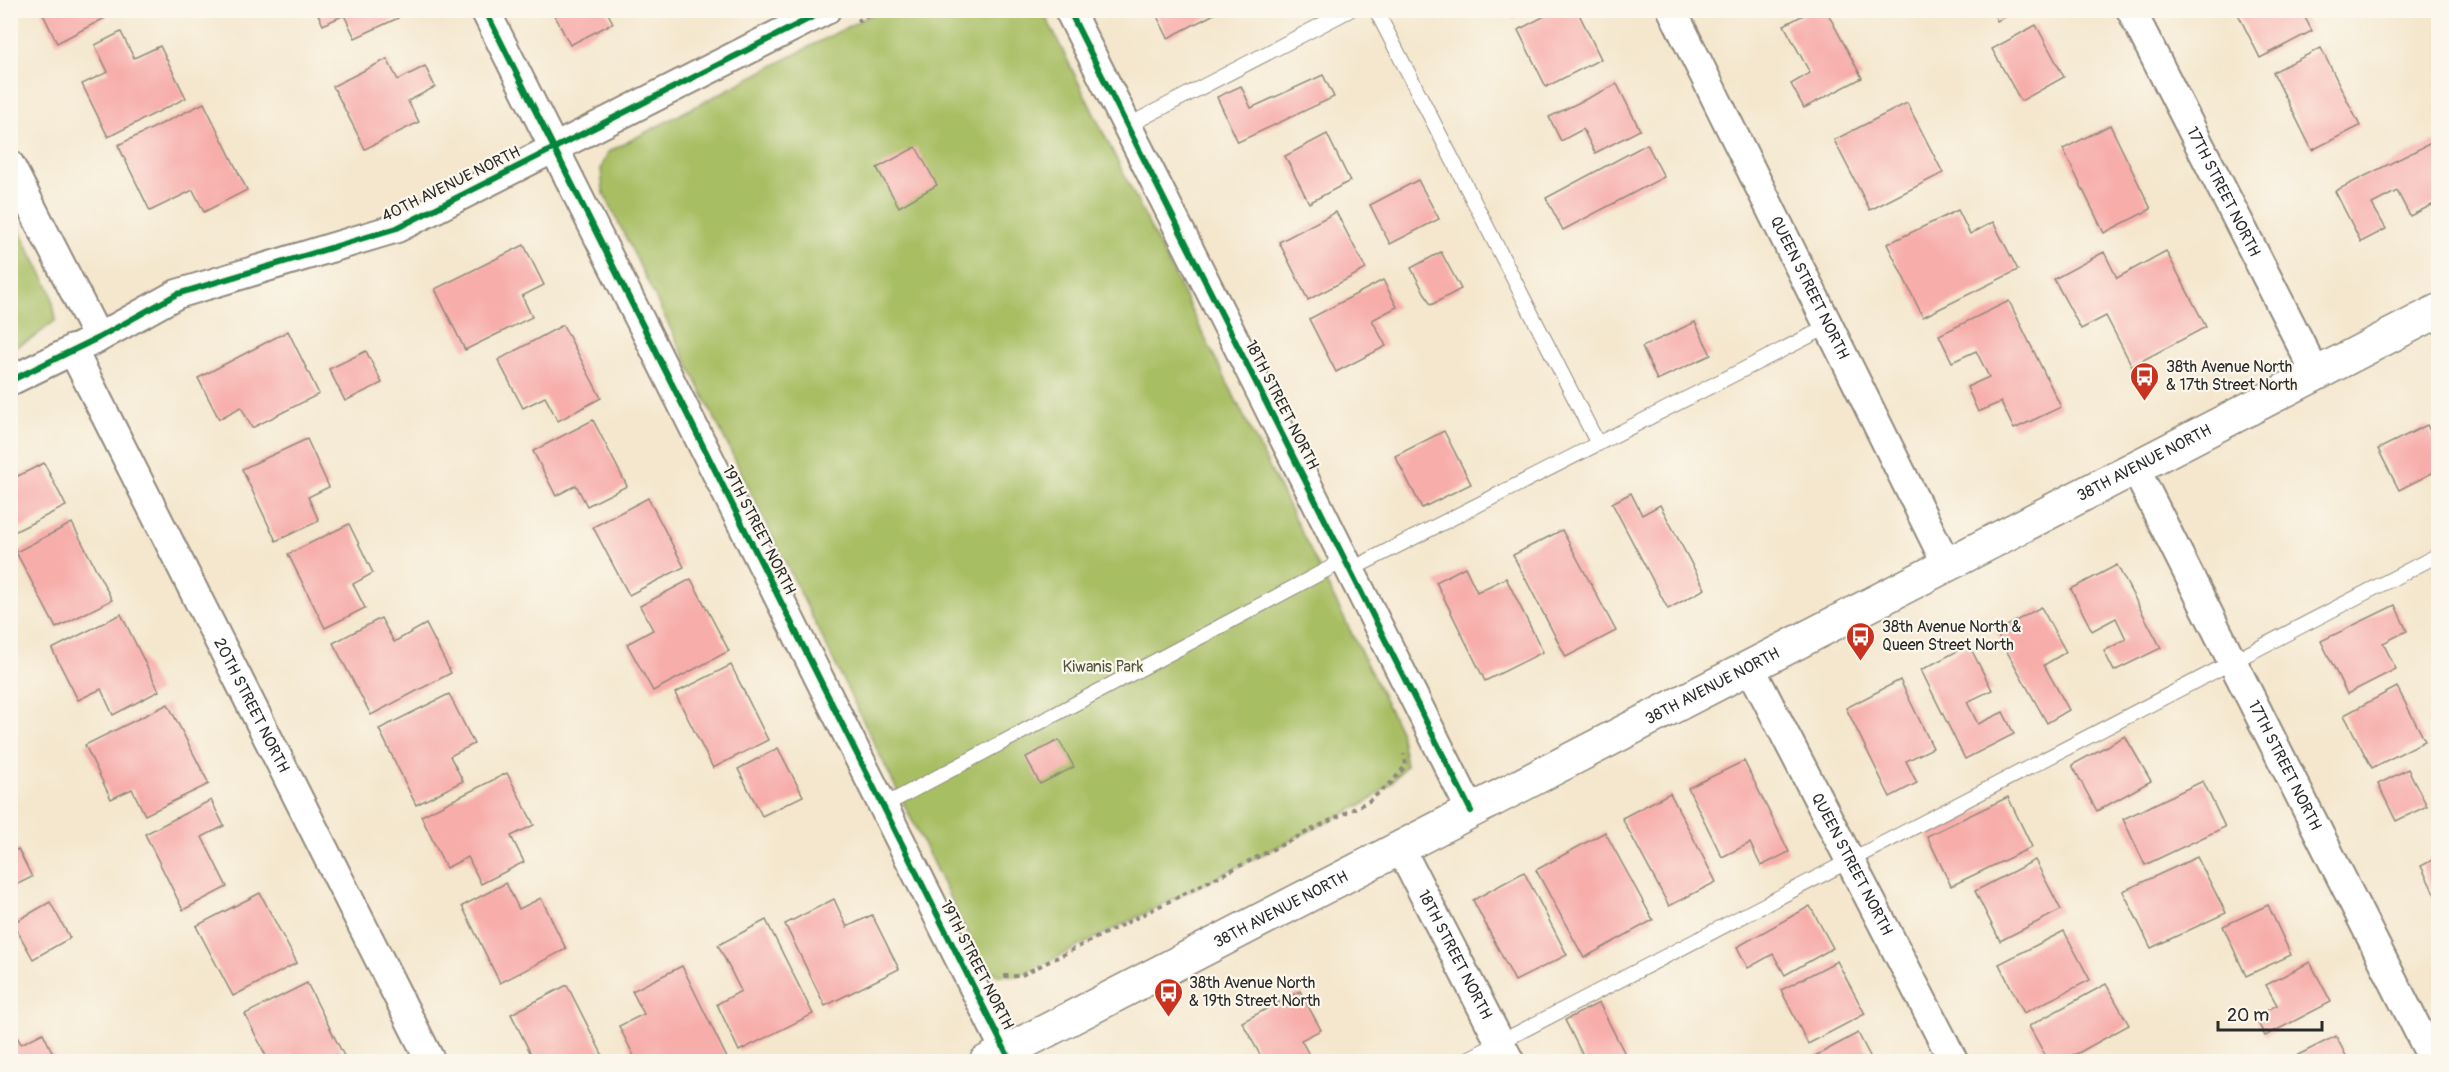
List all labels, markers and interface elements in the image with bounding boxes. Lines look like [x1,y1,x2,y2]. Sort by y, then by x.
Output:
street label: 17TH STREET NORTH [2182,124,2265,260]
street label: 40TH AVENUE NORTH [378,142,524,226]
street label: QUEEN STREET NORTH [1766,213,1854,363]
street label: 18TH STREET NORTH [1241,337,1323,473]
place label: 38th Avenue North & 17th Street North [2166,357,2298,395]
bus stop icon: 38th Avenue North & 17th Street North [2129,360,2161,402]
street label: 38TH AVENUE NORTH [2074,420,2215,506]
street label: 19TH STREET NORTH [718,462,800,598]
place label: 38th Avenue North & Queen Street North [1882,617,2022,655]
bus stop icon: 38th Avenue North & Queen Street North [1845,620,1877,662]
street label: 20TH STREET NORTH [209,635,294,776]
street label: 38TH AVENUE NORTH [1642,643,1783,729]
park label: Kiwanis Park [1063,657,1144,677]
street label: 17TH STREET NORTH [2244,697,2326,834]
street label: QUEEN STREET NORTH [1807,790,1897,939]
street label: 38TH AVENUE NORTH [1210,866,1351,952]
street label: 18TH STREET NORTH [1413,887,1496,1023]
street label: 19TH STREET NORTH [936,897,1018,1033]
place label: 38th Avenue North & 19th Street North [1189,973,1320,1011]
bus stop icon: 38th Avenue North & 19th Street North [1152,976,1184,1018]
scale bar [2218,994,2322,1032]
text: 20 m [2227,1004,2269,1027]

